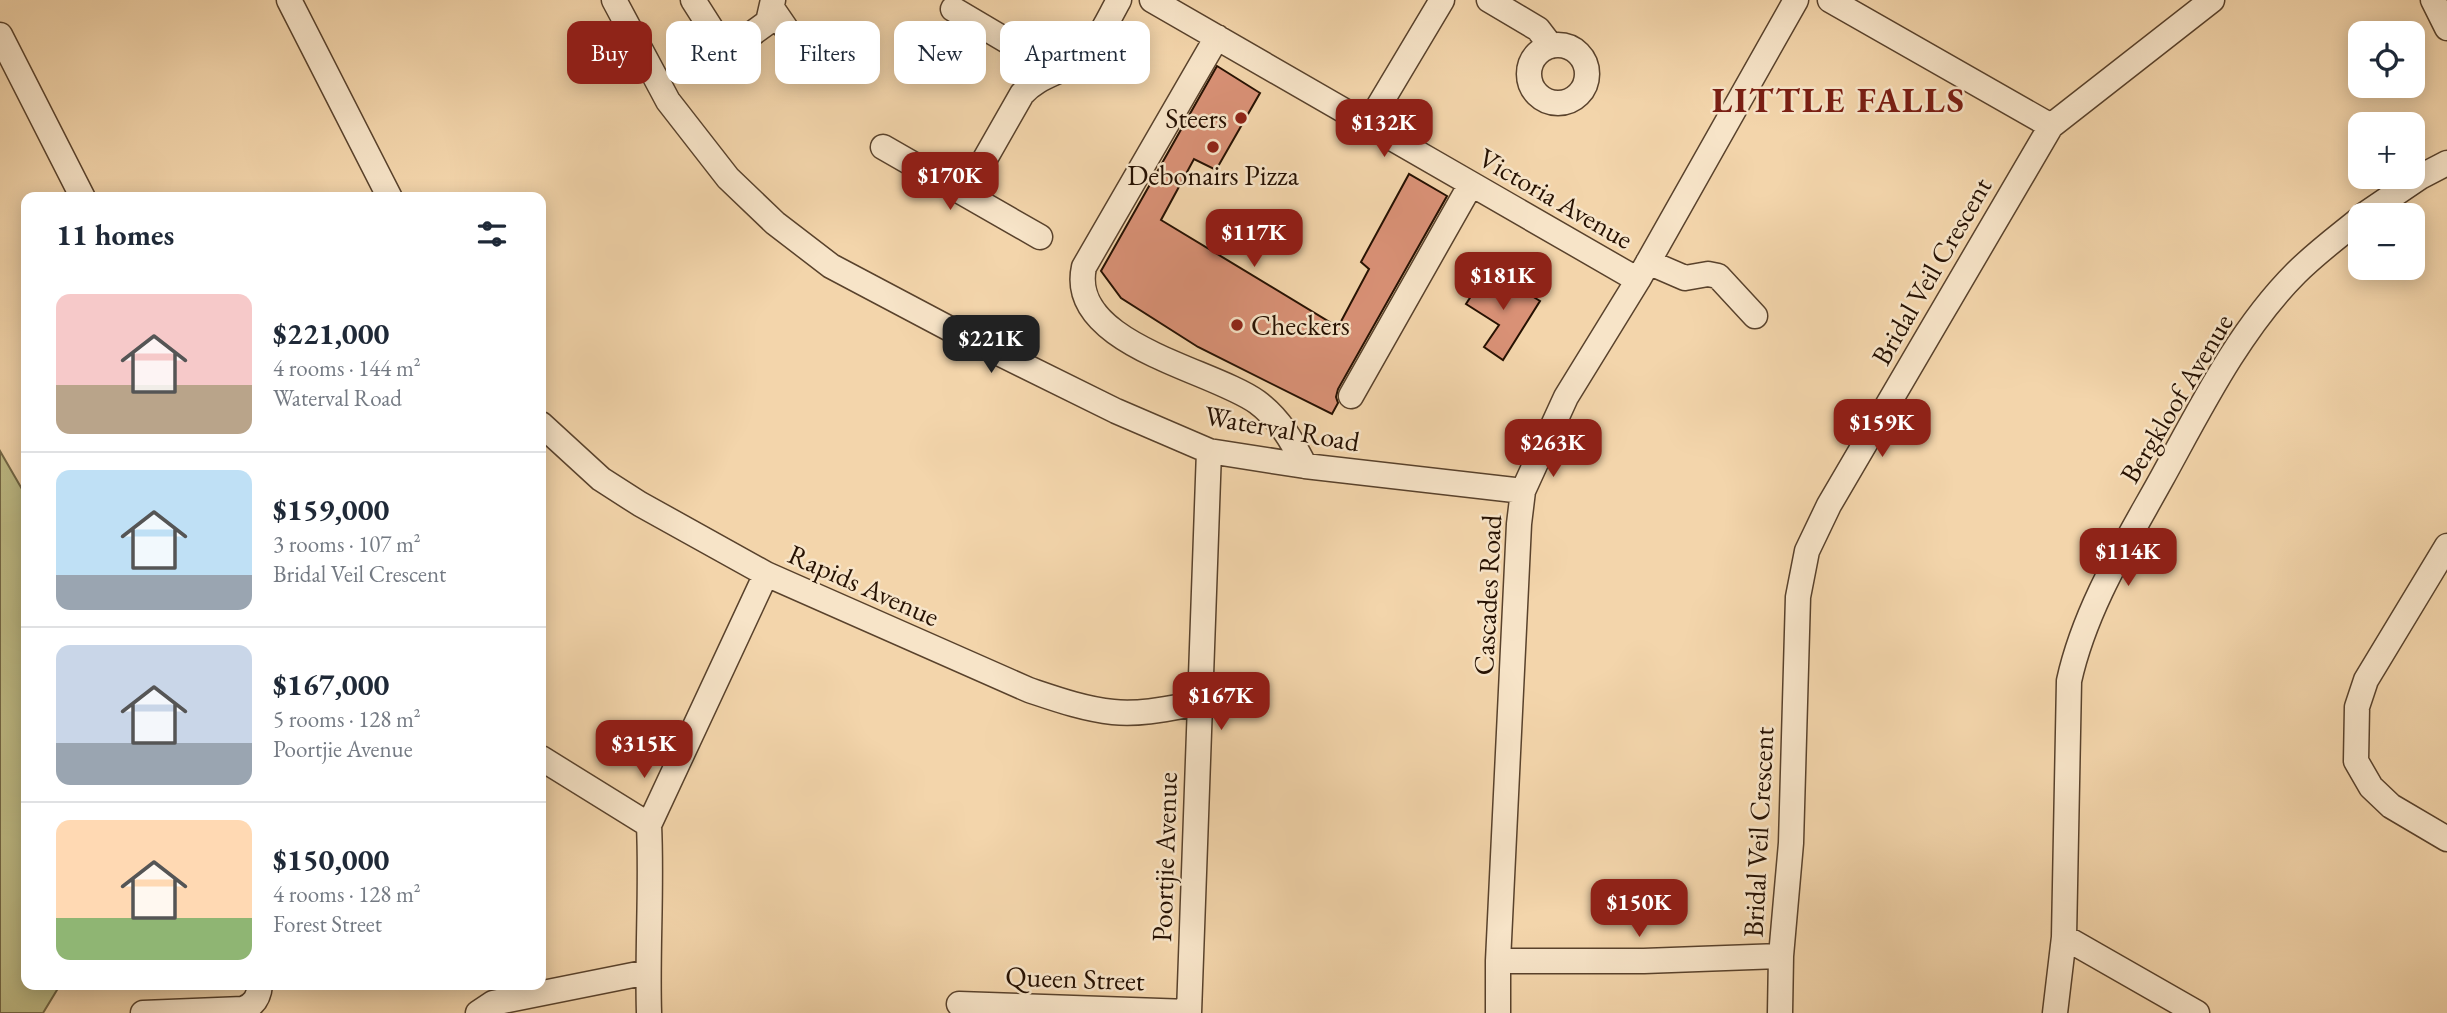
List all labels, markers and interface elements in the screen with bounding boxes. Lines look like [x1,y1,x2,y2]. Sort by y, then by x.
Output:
chip: Buy [567,21,652,84]
chip: Rent [666,21,761,84]
chip: Filters [775,21,880,84]
chip: New [894,21,986,84]
chip: Apartment [1000,21,1150,84]
map controls [2348,21,2425,280]
button: locate [2348,21,2425,98]
district label: LITTLE FALLS [1712,77,1966,122]
place label: Steers [1165,100,1227,136]
pin: $132K [1335,100,1433,159]
text: $132K [1352,107,1416,137]
marker: Steers [1233,110,1249,126]
button: + [2348,112,2425,189]
marker: Debonairs Pizza [1205,139,1221,155]
street label: Victoria Avenue [1472,139,1640,257]
pin: $170K [901,152,999,212]
place label: Debonairs Pizza [1127,157,1300,193]
text: $170K [918,160,982,190]
street label: Bridal Veil Crescent [1863,170,1999,371]
button: − [2348,203,2425,280]
pin: $117K [1205,210,1303,269]
text: 11 homes [56,215,174,254]
icon: filters [473,215,511,253]
text: $117K [1222,217,1286,247]
pin: $181K [1454,252,1552,312]
text: $181K [1471,260,1535,290]
place label: Checkers [1251,307,1350,343]
street label: Bergkloof Avenue [2111,307,2241,489]
text: $221,000 [273,314,389,353]
pin: $221K [942,316,1040,375]
marker: Checkers [1229,317,1245,333]
icon: home [112,322,196,406]
text: $221K [959,323,1023,353]
text: 4 rooms · 144 m² [273,353,421,383]
text: Waterval Road [273,383,402,413]
street label: Waterval Road [1202,397,1363,460]
pin: $159K [1833,400,1931,459]
text: $159K [1850,407,1914,437]
pin: $263K [1504,420,1602,479]
text: $263K [1521,427,1585,457]
text: $159,000 [273,490,389,529]
icon: home [112,498,196,582]
street label: Cascades Road [1465,513,1509,676]
pin: $114K [2079,528,2177,588]
text: 3 rooms · 107 m² [273,529,421,559]
street label: Rapids Avenue [783,536,945,634]
text: $114K [2096,536,2160,566]
text: Bridal Veil Crescent [273,559,446,589]
text: $167,000 [273,665,389,704]
pin: $167K [1172,672,1270,732]
icon: home [112,673,196,757]
text: $167K [1189,680,1253,710]
text: 5 rooms · 128 m² [273,704,421,734]
pin: $315K [595,720,693,780]
street label: Bridal Veil Crescent [1735,726,1782,938]
text: $315K [612,728,676,758]
text: Poortjie Avenue [273,734,413,764]
street label: Poortjie Avenue [1143,771,1185,943]
text: $150,000 [273,840,389,879]
icon: home [112,848,196,932]
text: 4 rooms · 128 m² [273,879,421,909]
pin: $150K [1590,880,1688,939]
text: $150K [1607,887,1671,917]
text: Forest Street [273,909,382,939]
street label: Queen Street [1005,958,1146,998]

